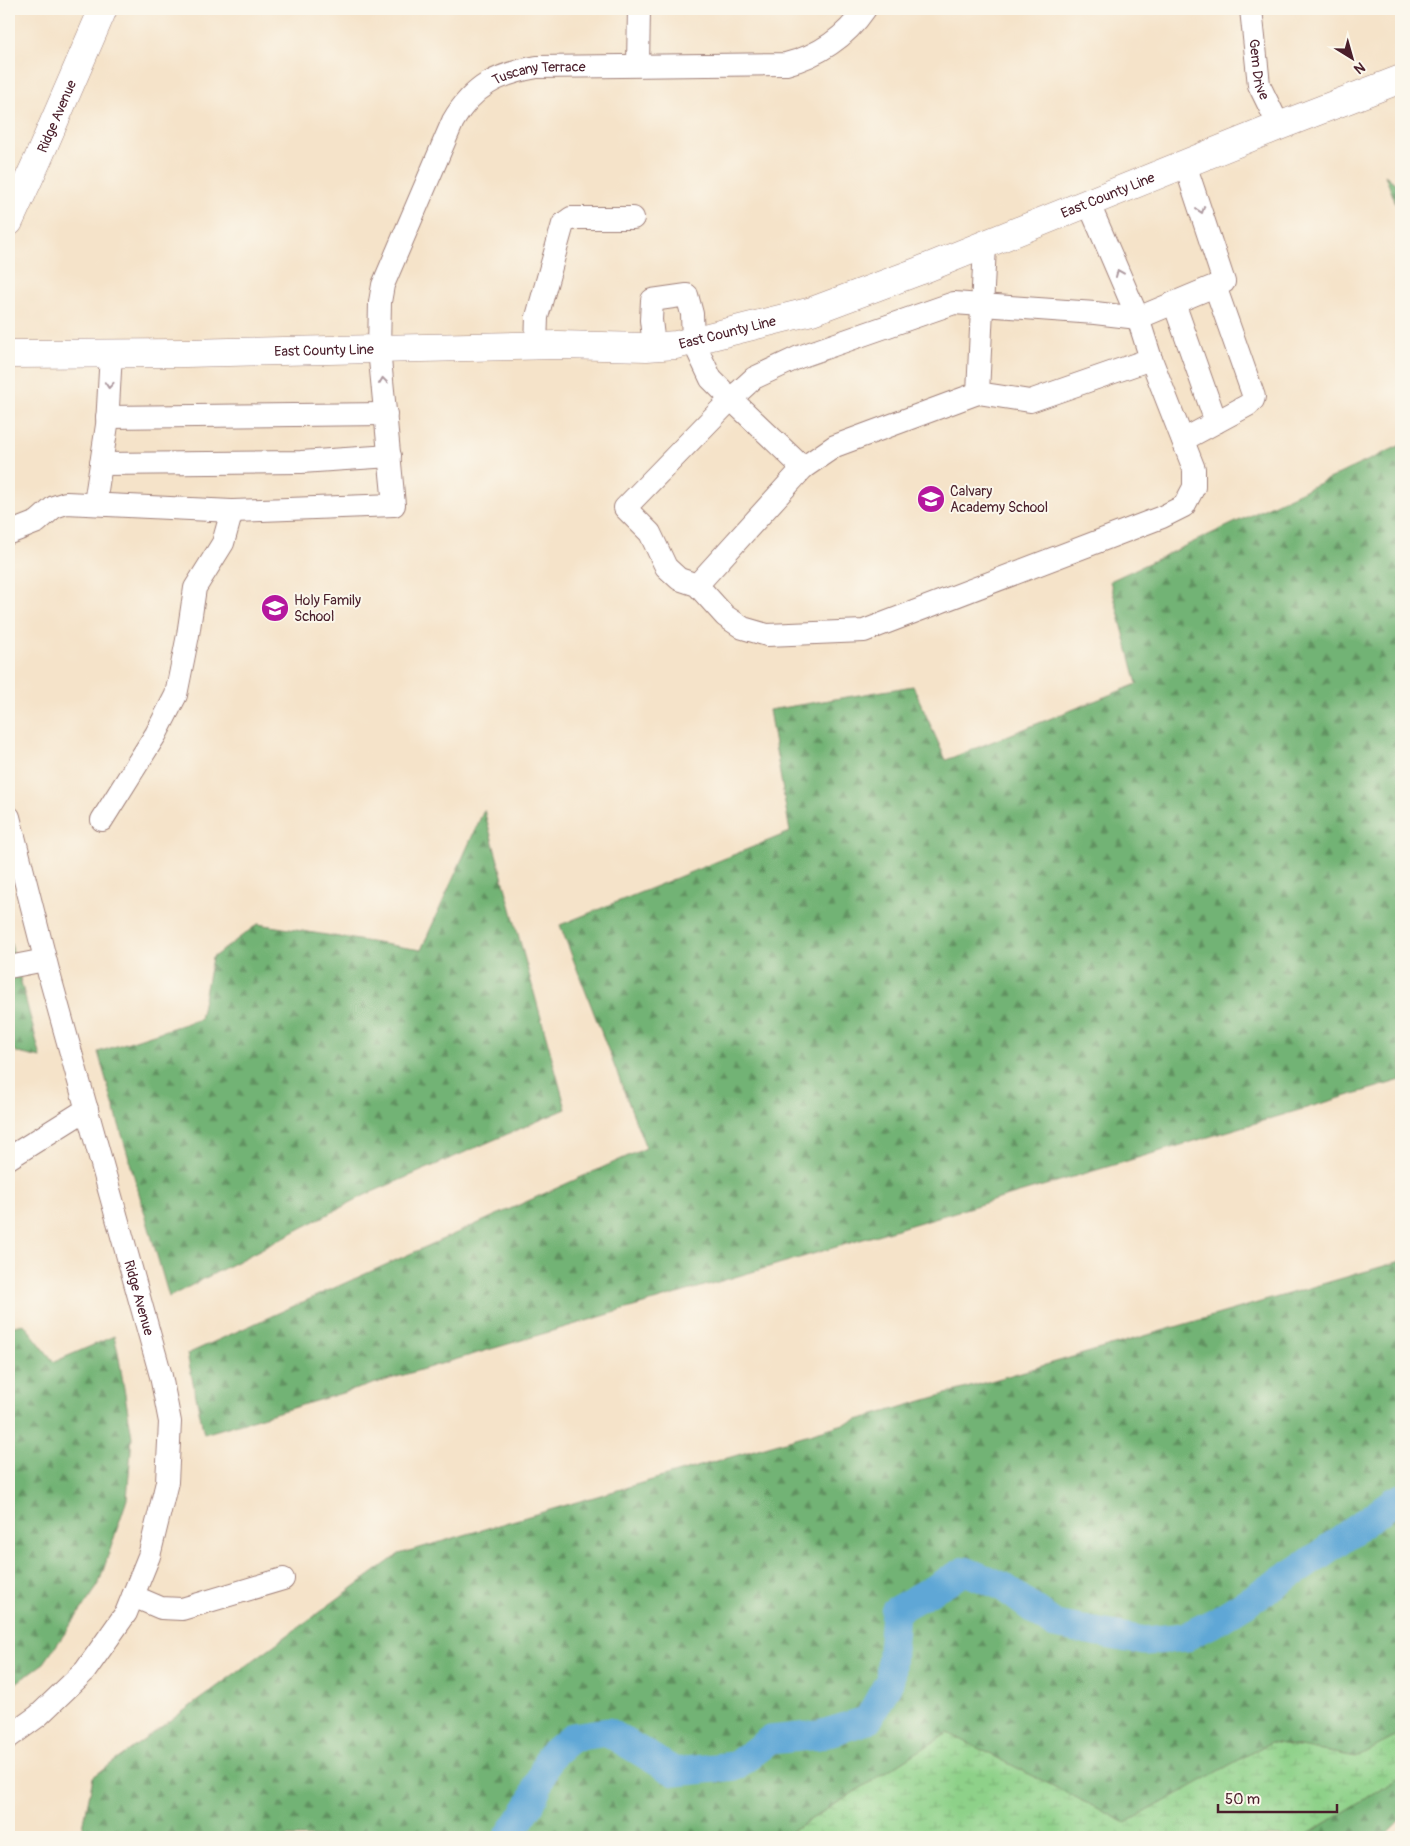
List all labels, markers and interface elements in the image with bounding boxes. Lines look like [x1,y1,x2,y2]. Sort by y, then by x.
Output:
north arrow [1328,32,1378,82]
street label: Gem Drive [1246,38,1273,103]
street label: Tuscany Terrace [489,58,586,88]
text: N [1351,58,1368,78]
street label: Ridge Avenue [33,77,80,155]
street label: East County Line [1058,168,1157,221]
one-way arrow [1195,205,1205,214]
one-way arrow [1115,269,1126,278]
street label: East County Line [677,312,778,353]
street label: East County Line [274,340,374,360]
one-way arrow [378,377,389,385]
one-way arrow [104,381,115,389]
place label: Calvary Academy School [950,483,1048,516]
school or university icon: Calvary Academy School [916,484,946,514]
place label: Holy Family School [294,592,361,625]
school or university icon: Holy Family School [260,593,290,623]
street label: Ridge Avenue [121,1258,158,1337]
scale bar [1218,1781,1336,1813]
text: 50 m [1225,1790,1260,1809]

